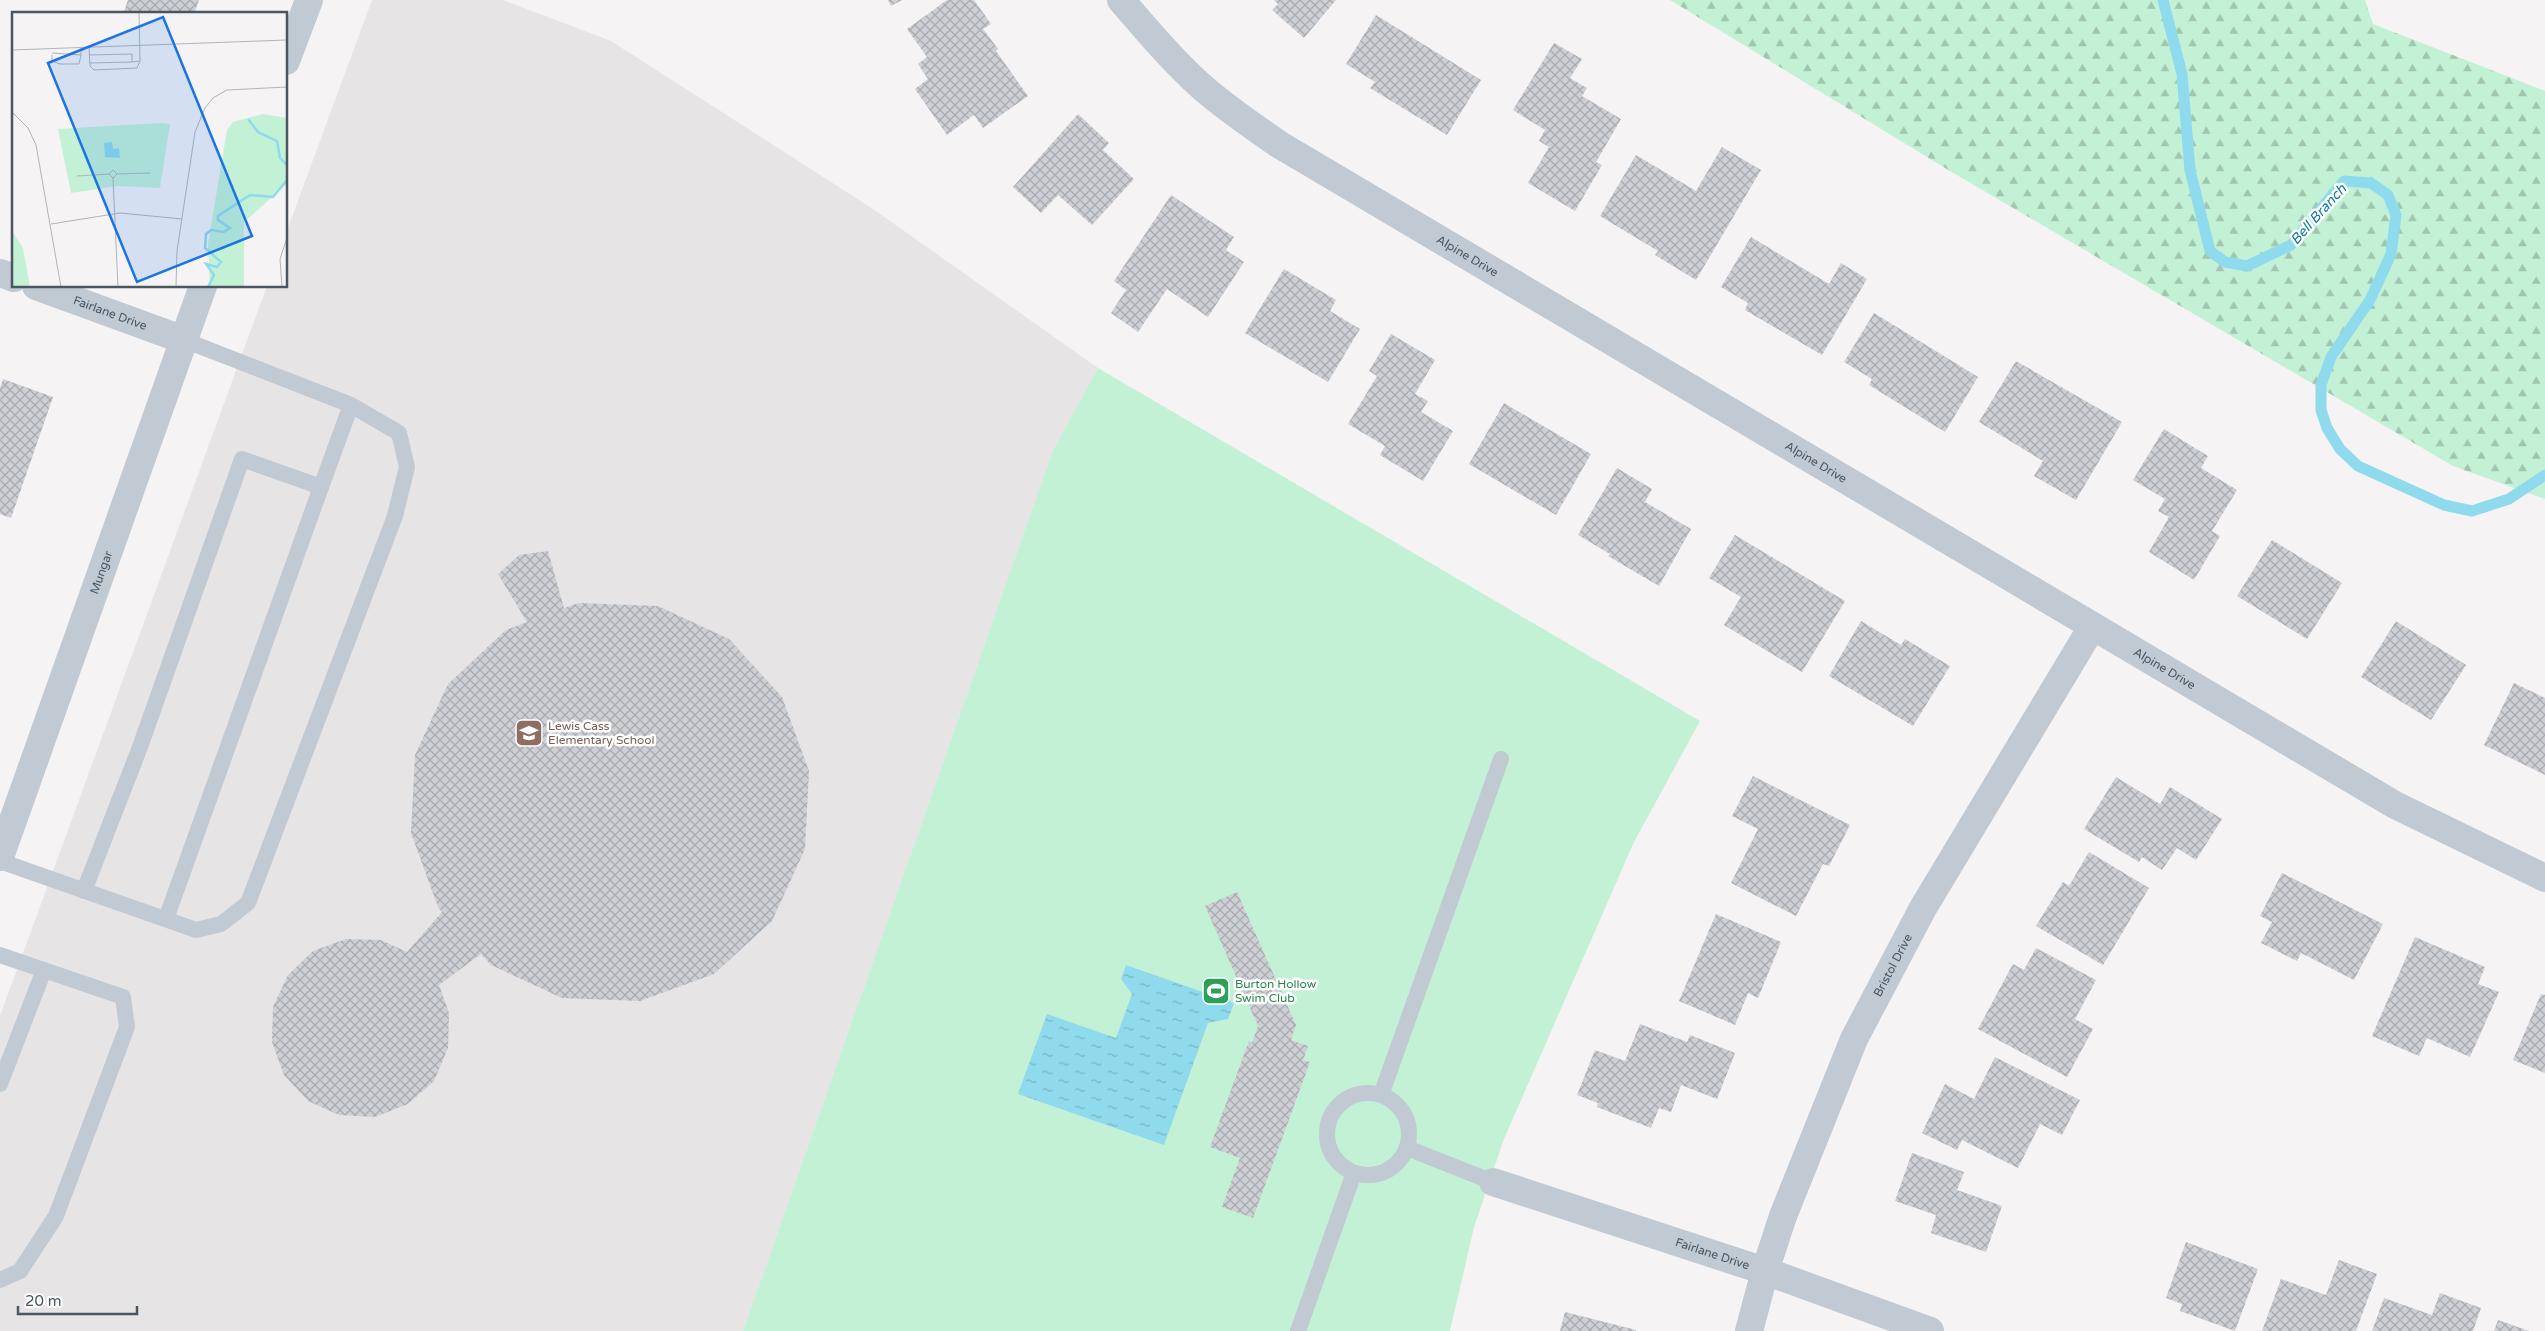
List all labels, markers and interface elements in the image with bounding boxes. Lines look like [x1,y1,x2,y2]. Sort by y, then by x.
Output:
inset map [12,12,288,288]
water label: Bell Branch [2287,180,2350,248]
street label: Alpine Drive [1434,232,1501,280]
street label: Fairlane Drive [71,293,149,333]
street label: Alpine Drive [1783,439,1849,486]
street label: Mungar [87,549,115,596]
street label: Alpine Drive [2131,645,2198,692]
school or university icon: Lewis Cass Elementary School [514,718,544,748]
place label: Lewis Cass Elementary School [548,719,655,747]
street label: Bristol Drive [1871,931,1915,999]
sports icon: Burton Hollow Swim Club [1201,976,1231,1006]
place label: Burton Hollow Swim Club [1235,977,1317,1005]
street label: Fairlane Drive [1674,1235,1752,1273]
scale bar [18,1284,136,1316]
text: 20 m [25,1292,62,1310]

